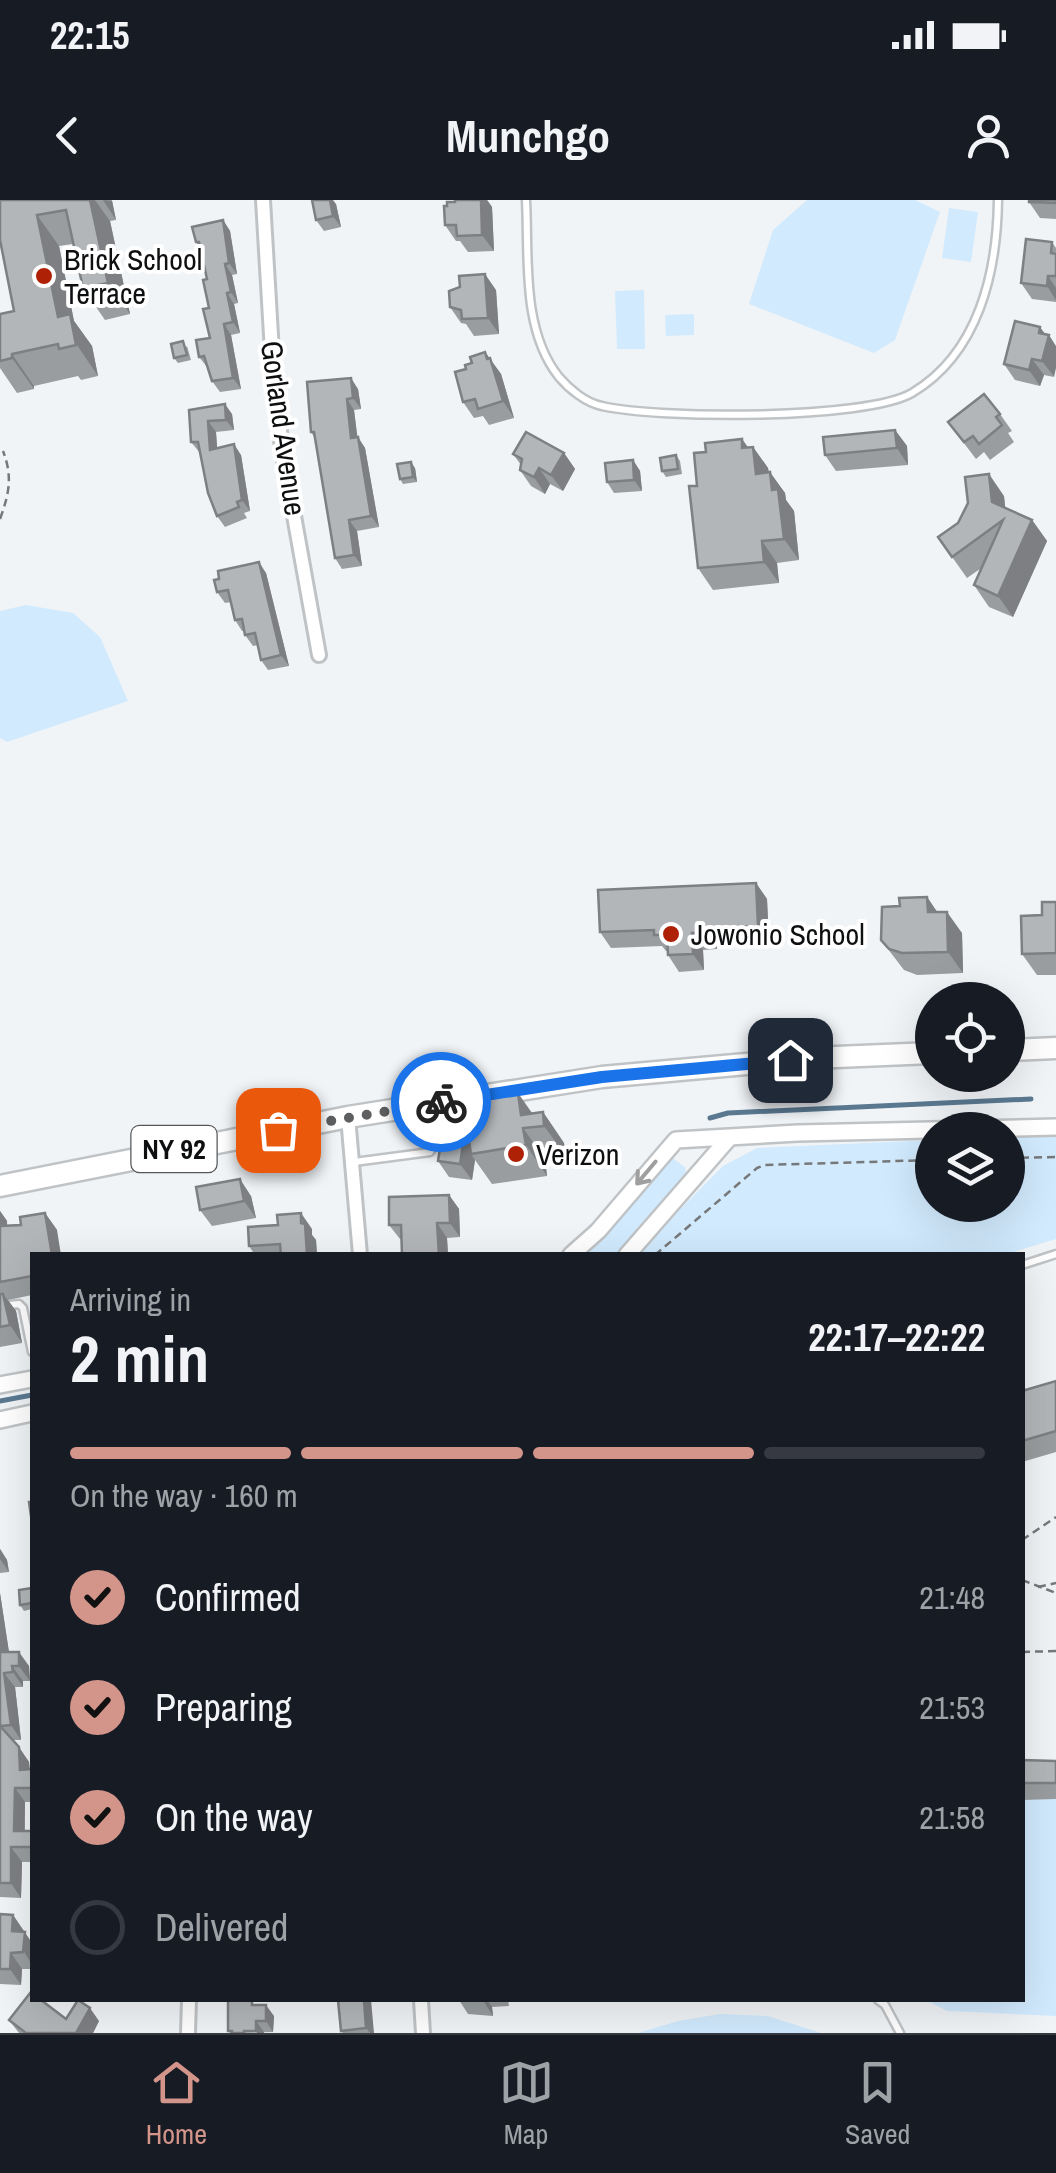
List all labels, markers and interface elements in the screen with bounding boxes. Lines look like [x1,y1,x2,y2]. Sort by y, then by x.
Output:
text: 22:15 [50,10,130,61]
text: Munchgo [446,105,610,166]
icon: back [40,108,95,163]
icon: person [961,108,1016,163]
place label: Brick School Terrace [64,239,202,313]
marker: Brick School Terrace [33,265,55,287]
street label: Gorland Avenue [252,338,316,518]
place label: Jowonio School [691,914,865,954]
marker: Jowonio School [660,923,682,945]
map controls [915,982,1025,1222]
button: locate [915,982,1025,1092]
pin [748,1018,833,1103]
icon: home [763,1033,818,1088]
courier [391,1052,491,1152]
icon: bike [414,1075,469,1130]
pin [236,1088,321,1173]
icon: bag [251,1103,306,1158]
button: layers [915,1112,1025,1222]
road number: NY 92 [132,1126,216,1172]
place label: Verizon [536,1134,619,1174]
marker: Verizon [505,1143,527,1165]
one-way arrow [635,1159,657,1185]
text: Arriving in [70,1278,191,1321]
text: 22:17–22:22 [808,1312,985,1363]
text: 2 min [70,1315,209,1402]
text: On the way · 160 m [70,1474,298,1517]
icon: check [70,1570,125,1625]
text: Confirmed [155,1572,300,1623]
text: 21:48 [919,1576,985,1619]
icon: check [70,1680,125,1735]
text: Preparing [155,1682,292,1733]
text: 21:53 [919,1686,985,1729]
icon: check [70,1790,125,1845]
text: On the way [155,1792,313,1843]
text: 21:58 [919,1796,985,1839]
text: Delivered [155,1902,288,1953]
tab: Home [146,2055,207,2153]
tab: Map [499,2055,554,2153]
tab: Saved [845,2055,910,2153]

